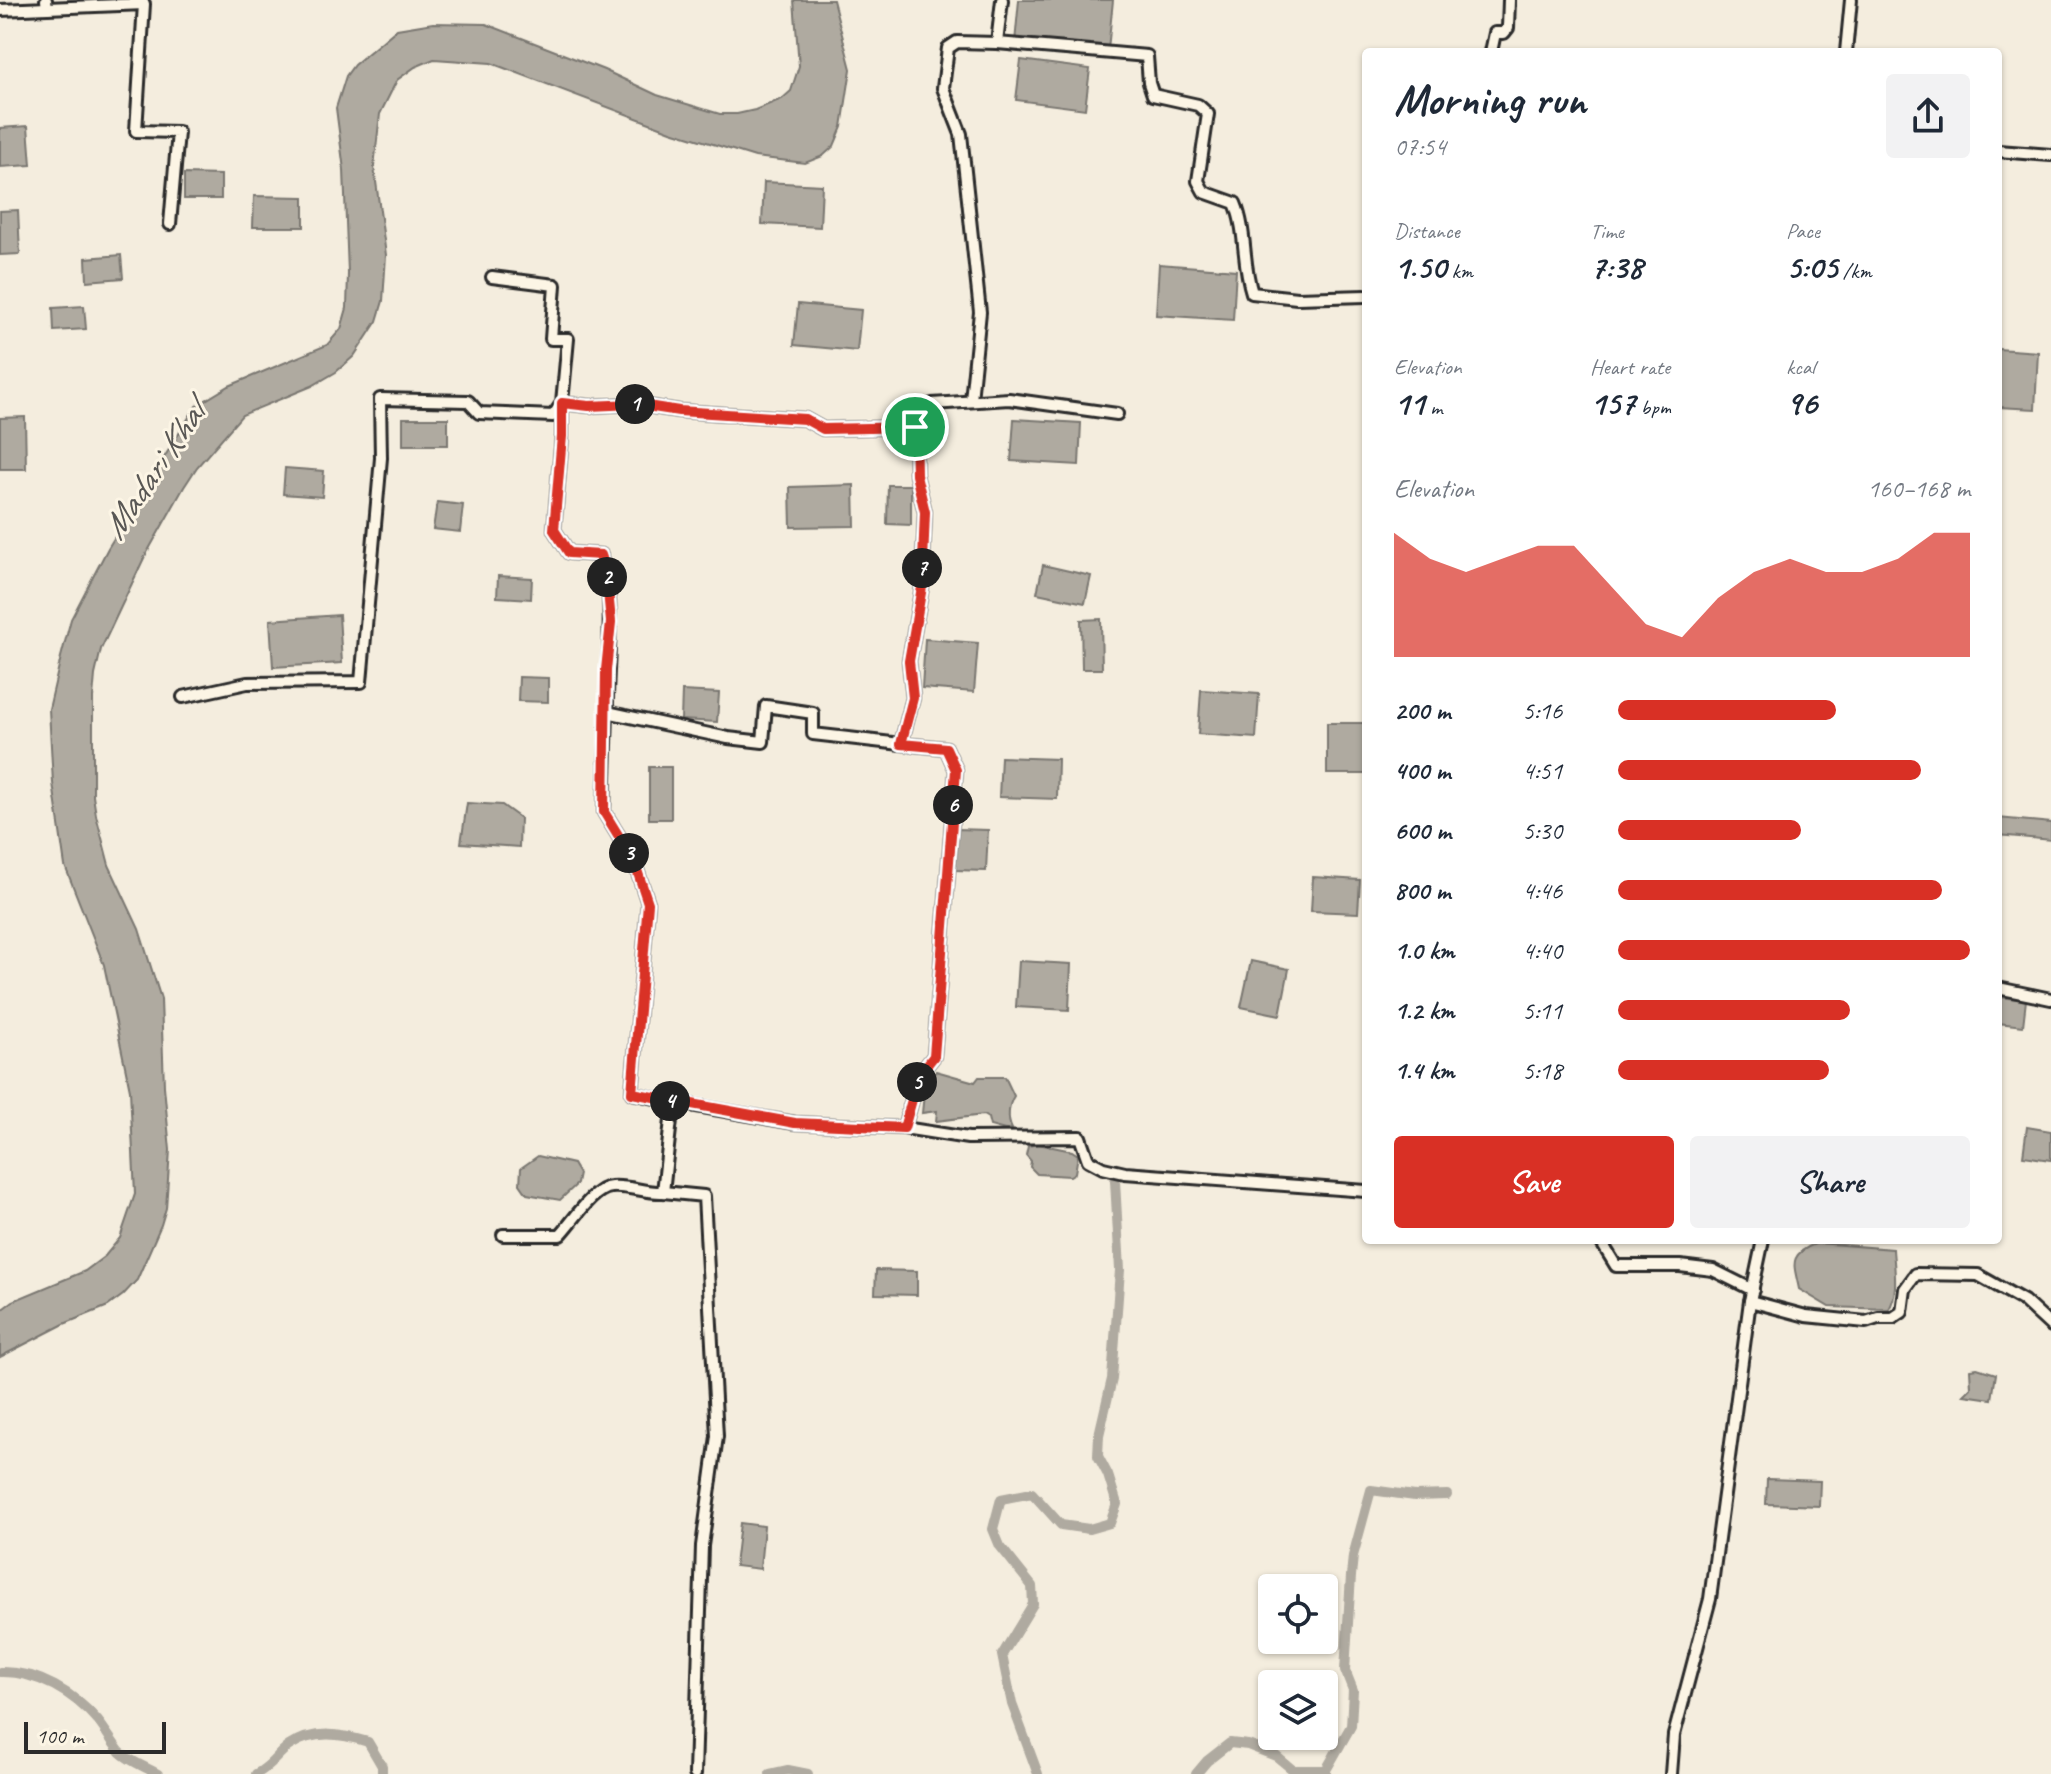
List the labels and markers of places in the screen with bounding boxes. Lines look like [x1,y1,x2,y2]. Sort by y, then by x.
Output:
pin: 1 [615,384,655,424]
pin [881,393,949,461]
pin: 7 [902,548,942,588]
pin: 2 [587,557,627,597]
pin: 6 [933,785,973,825]
pin: 3 [609,833,649,873]
pin: 5 [897,1062,937,1102]
pin: 4 [650,1081,690,1121]

